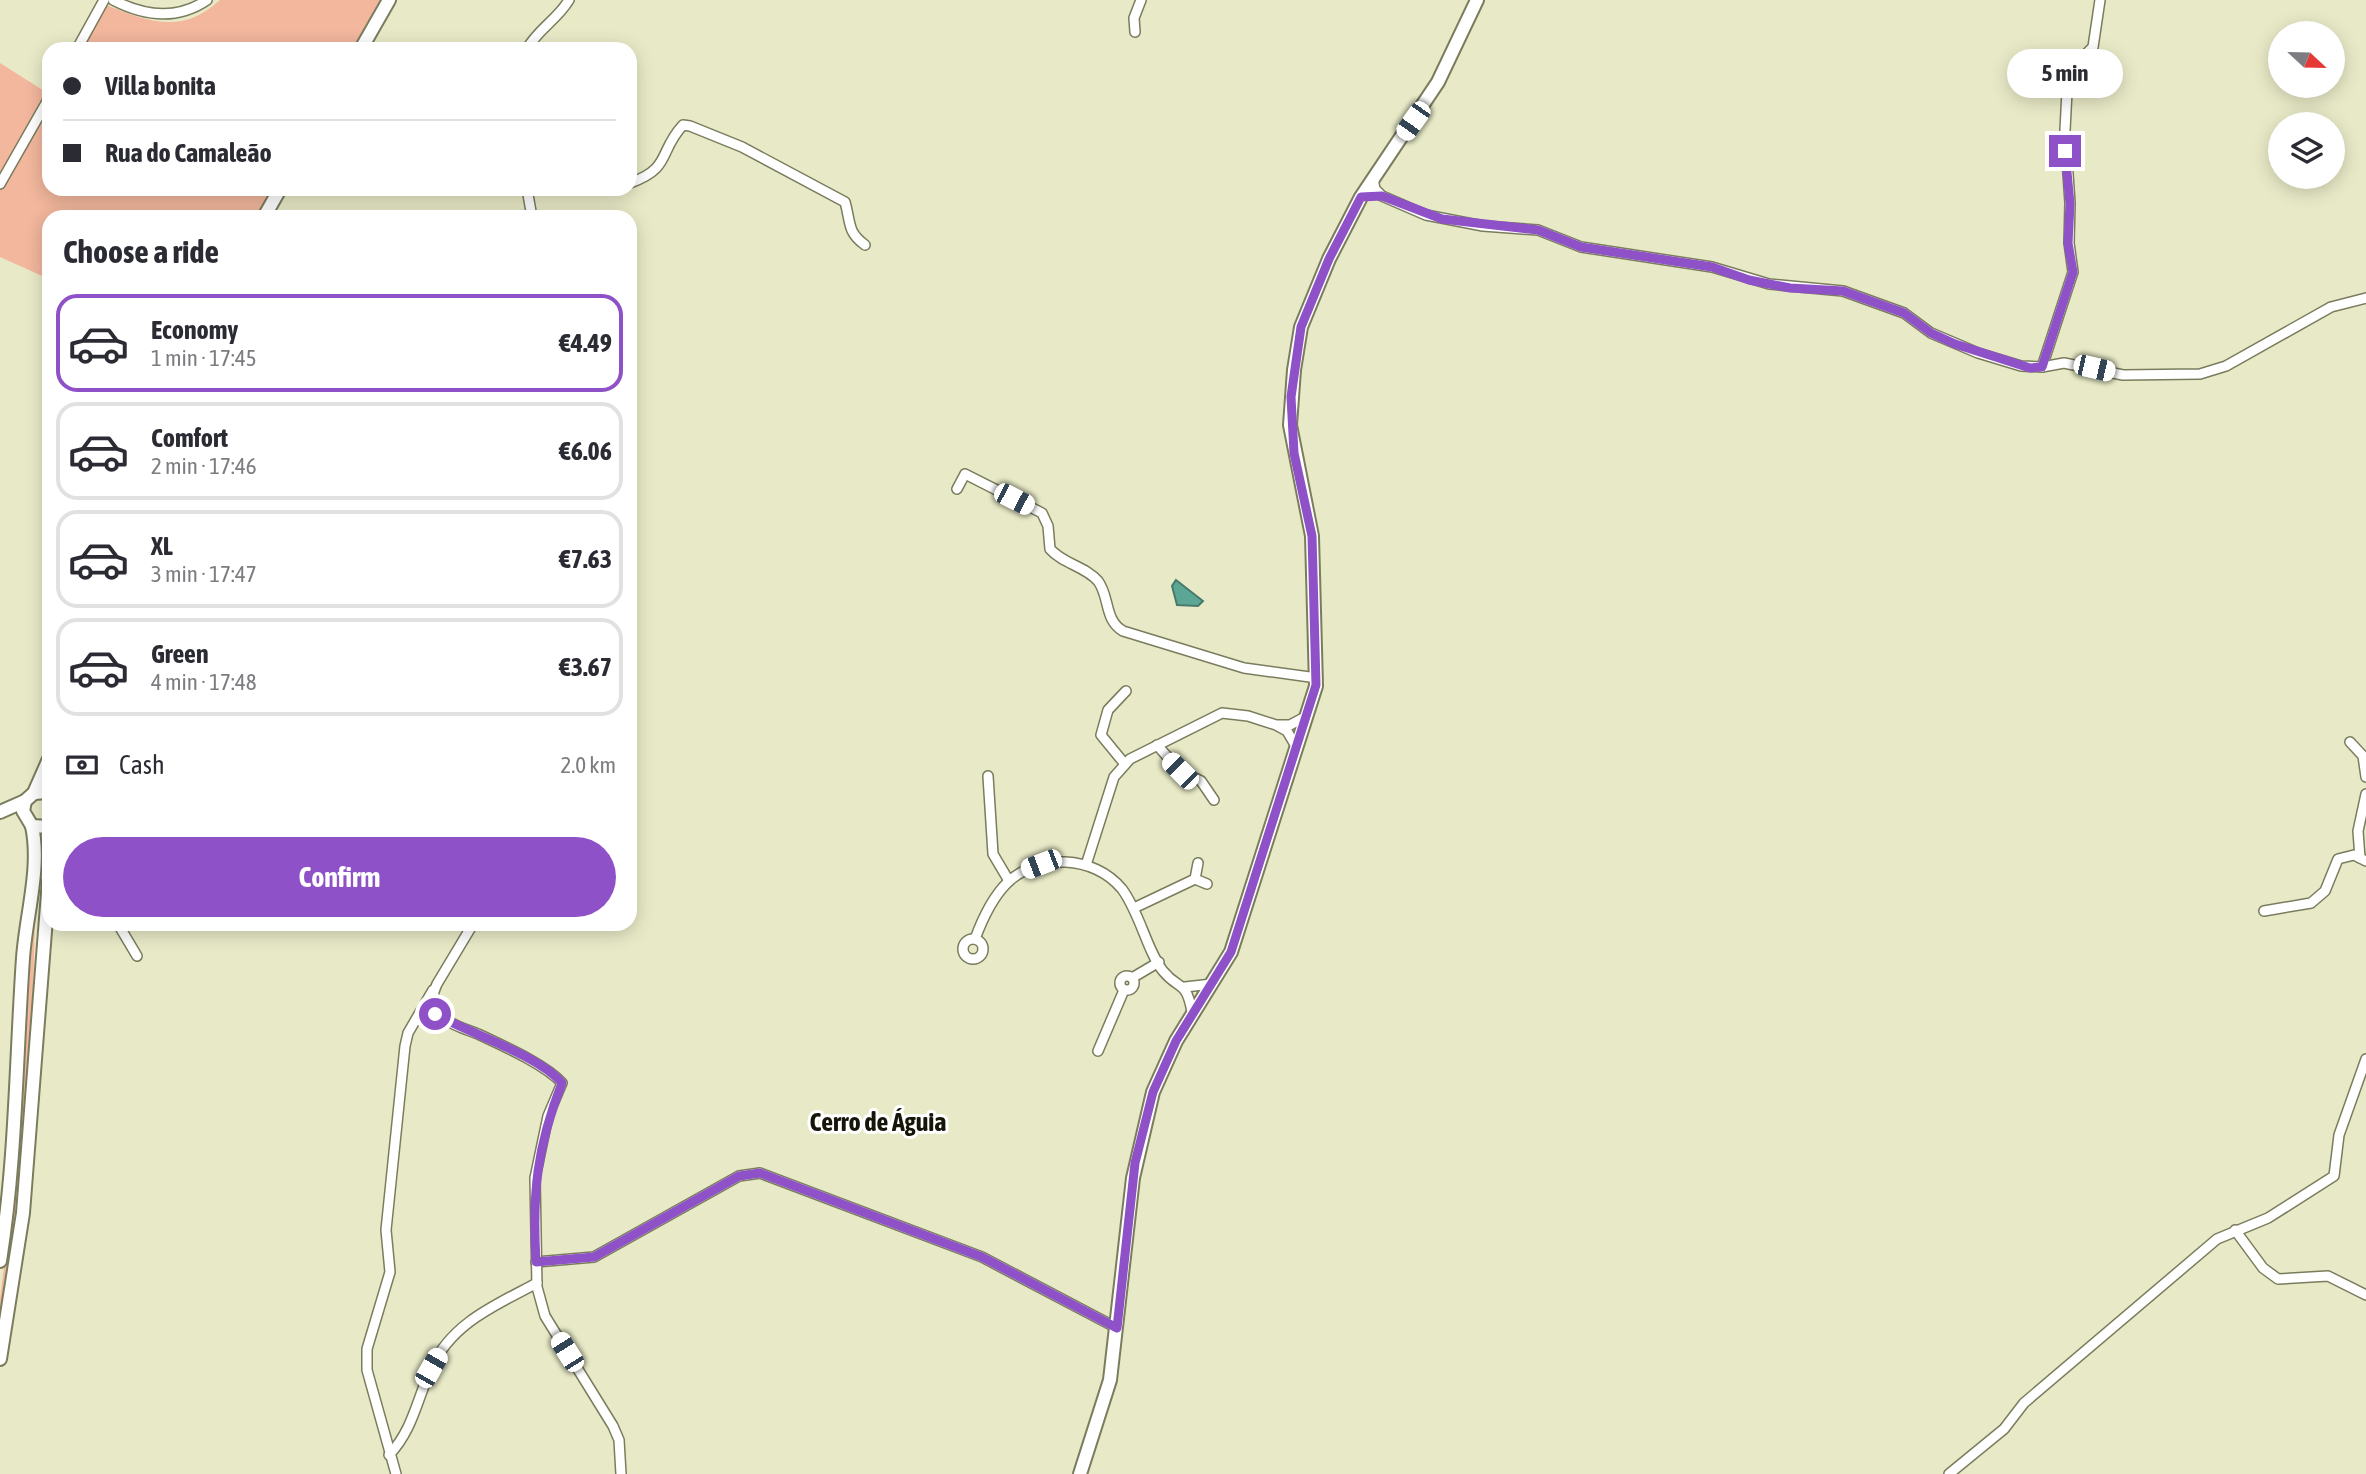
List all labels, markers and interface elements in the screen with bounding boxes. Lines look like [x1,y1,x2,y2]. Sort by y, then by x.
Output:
north arrow [2268,21,2345,98]
map controls [2268,21,2345,189]
callout: 5 min [2007,50,2123,99]
text: 5 min [2042,60,2088,86]
text: Villa bonita [105,71,216,101]
car [1393,98,1434,144]
button: layers [2268,112,2345,189]
route end [2049,135,2081,167]
text: Rua do Camaleão [105,138,272,168]
text: Choose a ride [63,233,219,270]
icon: car [67,312,130,375]
text: Economy [151,315,238,345]
text: €4.49 [559,328,612,358]
text: 1 min · 17:45 [151,345,257,371]
car [2072,353,2117,383]
icon: car [67,420,130,483]
text: Comfort [151,423,228,453]
text: €6.06 [559,436,612,466]
text: 2 min · 17:46 [151,453,257,479]
car [991,480,1038,518]
icon: car [67,528,130,591]
text: XL [151,531,173,561]
text: €7.63 [559,544,612,574]
text: 3 min · 17:47 [151,561,257,587]
icon: car [67,636,130,699]
text: Green [151,639,209,669]
text: €3.67 [559,652,612,682]
text: 4 min · 17:48 [151,669,257,695]
icon: cash [63,746,101,784]
car [1158,749,1203,793]
text: Cash [119,750,165,780]
text: 2.0 km [560,752,616,778]
button: Confirm [63,837,616,917]
car [1018,847,1065,881]
route start [419,998,451,1030]
district label: Cerro de Águia [810,1107,946,1137]
car [547,1329,588,1375]
car [412,1345,451,1391]

